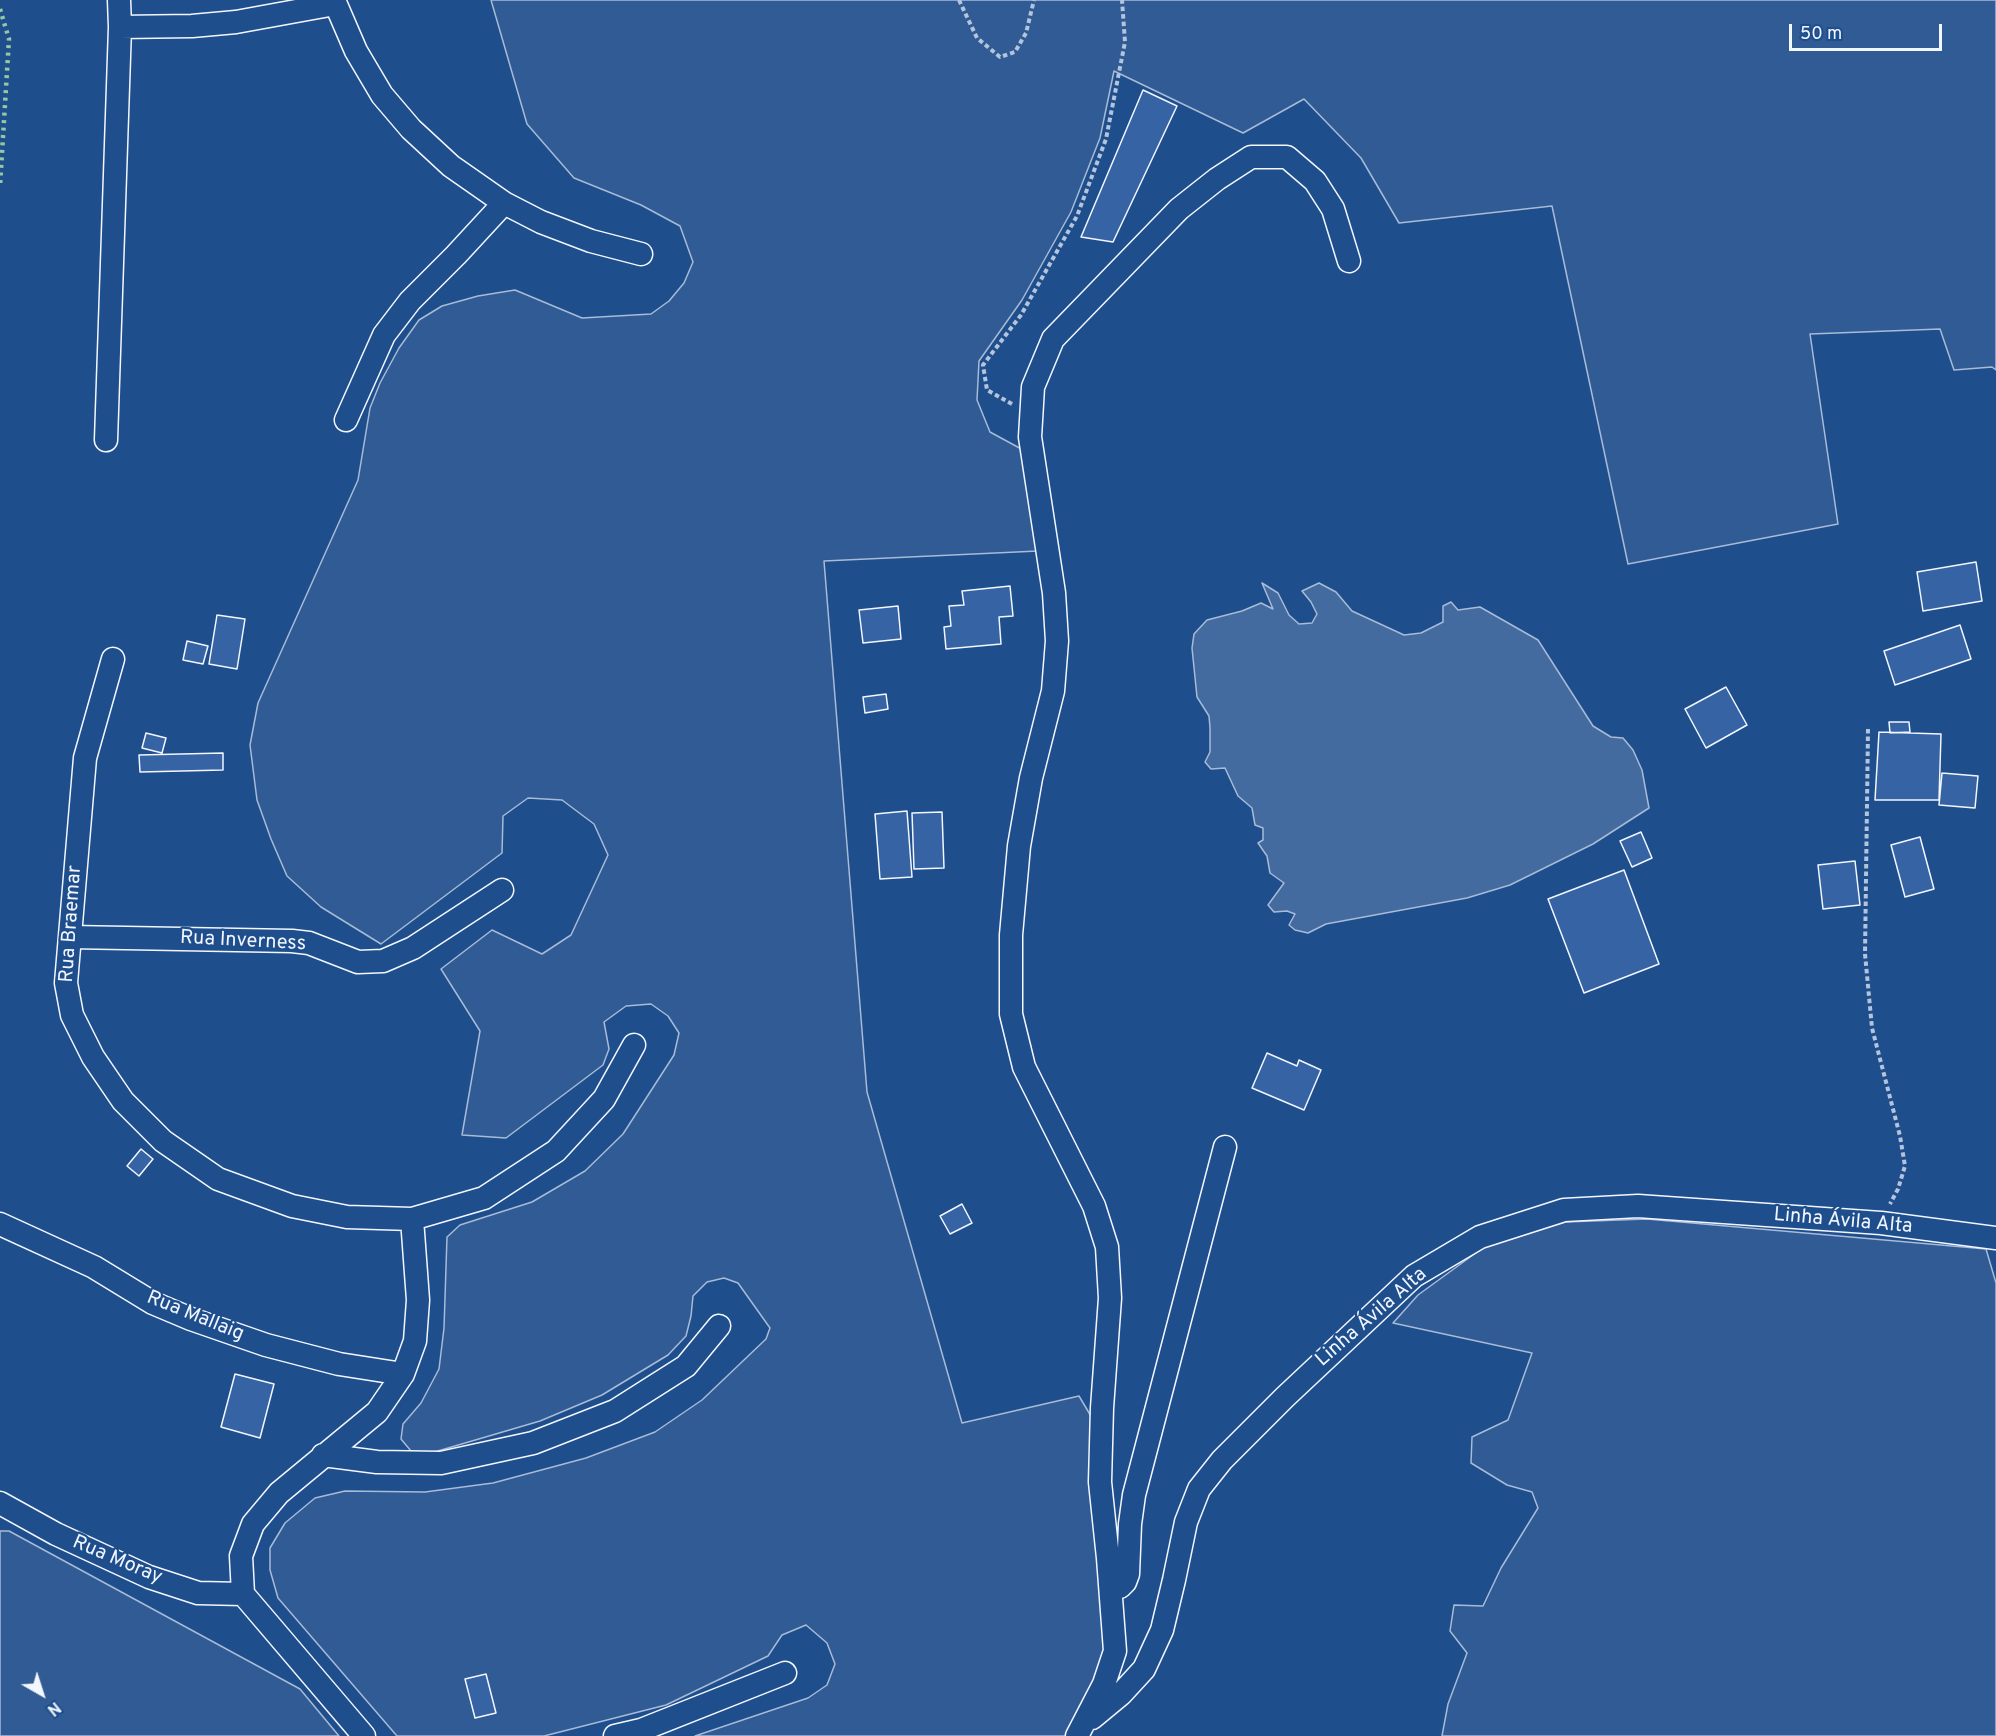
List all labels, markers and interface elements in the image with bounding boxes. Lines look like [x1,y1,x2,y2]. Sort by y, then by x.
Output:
scale bar [1792,12,1945,50]
text: 50 m [1800,23,1842,46]
street label: Rua Braemar [56,865,88,983]
street label: Rua Inverness [179,927,307,957]
street label: Linha Ávila Alta [1773,1204,1913,1240]
street label: Linha Ávila Alta [1312,1263,1432,1373]
street label: Rua Mallaig [143,1287,247,1347]
street label: Rua Moray [68,1531,166,1591]
north arrow [12,1664,72,1724]
text: N [43,1697,64,1719]

